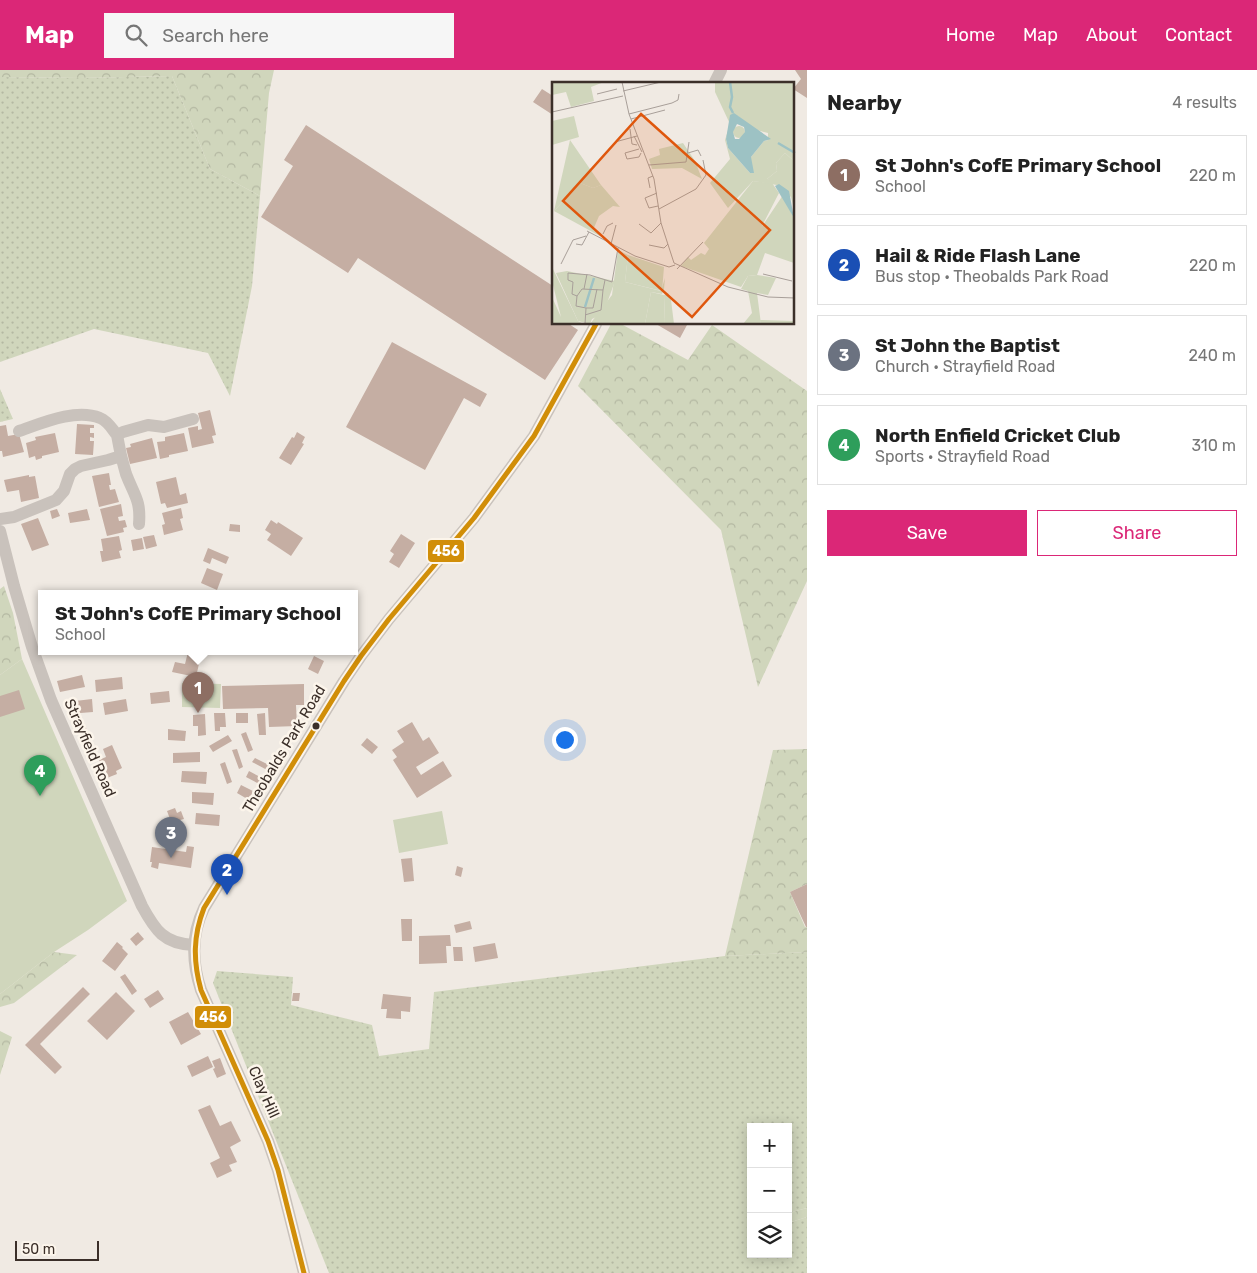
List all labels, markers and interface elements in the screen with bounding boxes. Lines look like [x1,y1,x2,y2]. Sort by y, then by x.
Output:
search box [104,13,454,58]
text: Map [25,21,74,49]
icon: search [122,21,150,49]
text: Search here [162,24,269,47]
text: Home [946,24,995,46]
text: Map [1023,24,1058,46]
text: About [1086,24,1137,46]
text: Contact [1165,24,1232,46]
inset map [552,82,794,325]
text: Nearby [827,90,902,115]
text: 4 results [1172,93,1237,112]
text: St John's CofE Primary School [875,154,1161,177]
text: 1 [840,166,848,185]
text: 220 m [1189,166,1236,185]
text: School [875,177,926,196]
text: Hail & Ride Flash Lane [875,244,1081,267]
text: 2 [839,256,849,275]
text: 220 m [1189,256,1236,275]
text: Bus stop · Theobalds Park Road [875,267,1109,286]
text: St John the Baptist [875,334,1060,357]
text: 3 [839,346,849,365]
text: 240 m [1189,346,1236,365]
text: Church · Strayfield Road [875,357,1055,376]
text: North Enfield Cricket Club [875,424,1120,447]
text: 4 [839,436,849,455]
text: 310 m [1192,436,1236,455]
text: Sports · Strayfield Road [875,447,1050,466]
button: Save [827,510,1027,556]
button: Share [1037,510,1237,556]
line badge: 456 [427,539,465,563]
text: 456 [432,543,460,560]
popup [38,590,358,655]
text: St John's CofE Primary School [55,602,341,625]
text: School [55,625,106,644]
pin: 1 [182,672,214,713]
street label: Theobalds Park Road [239,682,329,816]
street label: Strayfield Road [60,696,120,800]
unlabelled marker [311,721,321,731]
your location [552,727,578,753]
pin: 4 [24,755,56,796]
pin: 3 [155,817,187,858]
pin: 2 [211,854,243,895]
line badge: 456 [194,1005,232,1029]
text: 456 [199,1009,227,1026]
street label: Clay Hill [245,1063,283,1121]
map controls [747,1123,792,1258]
button: + [747,1123,792,1168]
button: − [747,1168,792,1213]
button: layers [747,1213,792,1258]
scale bar [15,1238,99,1261]
text: 50 m [22,1241,55,1258]

